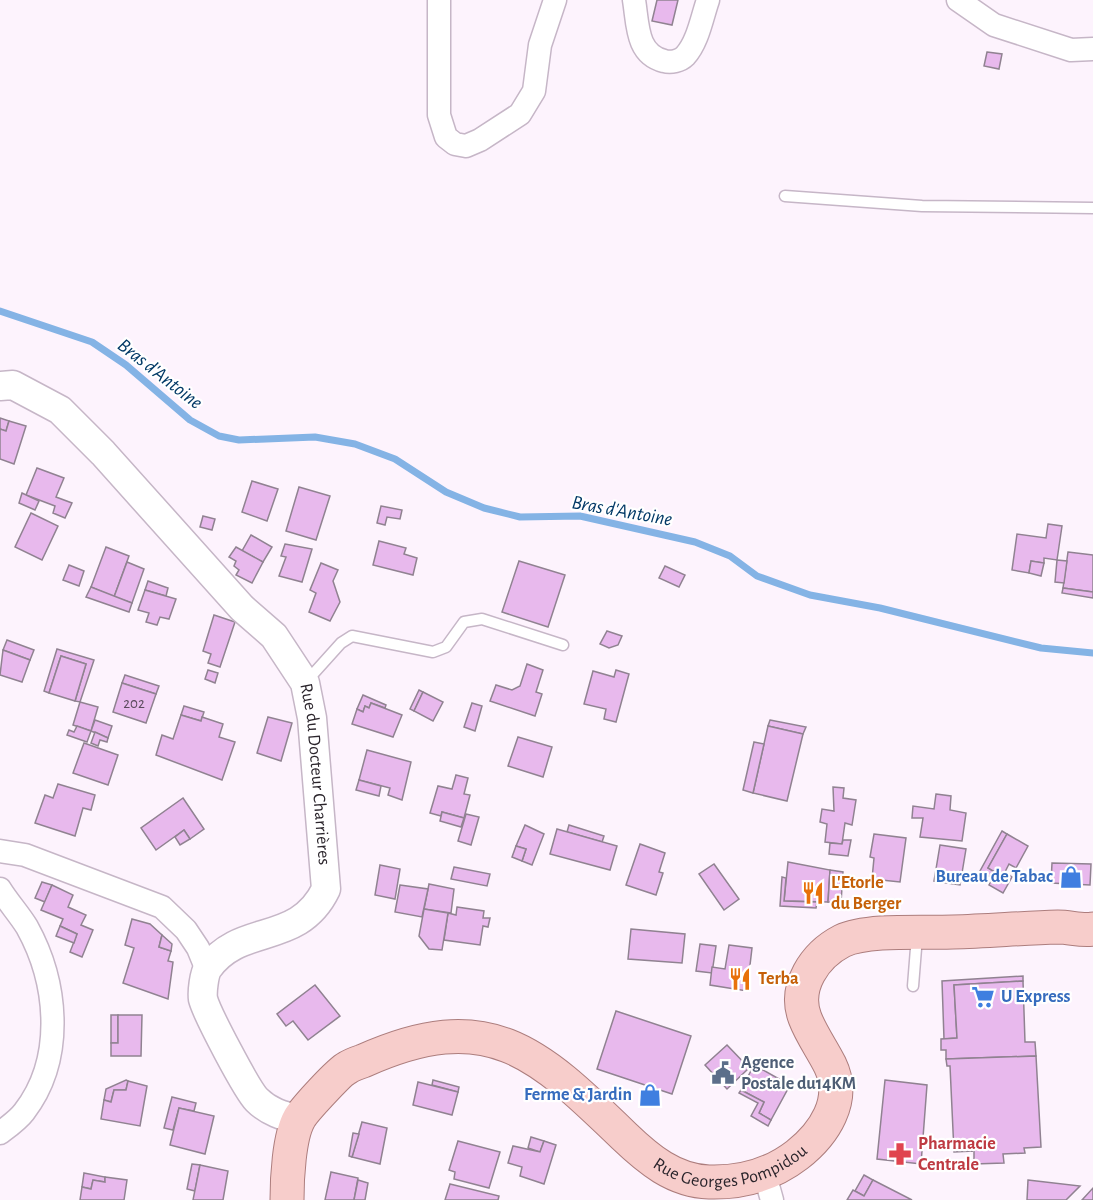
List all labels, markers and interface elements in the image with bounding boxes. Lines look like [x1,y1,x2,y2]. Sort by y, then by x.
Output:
water label: Bras d'Antoine [114,335,207,413]
water label: Bras d'Antoine [570,492,674,530]
street label: Rue du Docteur Charrières [296,682,333,866]
house number: 202 [123,696,145,711]
shop icon: Bureau de Tabac [1058,864,1084,890]
place label: Bureau de Tabac [935,868,1053,886]
place label: L'Etorle du Berger [831,874,902,913]
restaurant icon: L'Etorle du Berger [800,880,826,906]
restaurant icon: Terba [727,966,753,992]
place label: Terba [758,970,799,988]
supermarket icon: U Express [970,984,996,1010]
place label: U Express [1001,988,1071,1006]
place label: Agence Postale du14KM [741,1054,856,1093]
public building icon: Agence Postale du14KM [710,1060,736,1086]
shop icon: Ferme & Jardin [637,1082,663,1108]
place label: Ferme & Jardin [524,1086,632,1104]
place label: Pharmacie Centrale [918,1135,996,1174]
pharmacy icon: Pharmacie Centrale [887,1141,913,1167]
street label: Rue Georges Pompidou [650,1142,811,1191]

